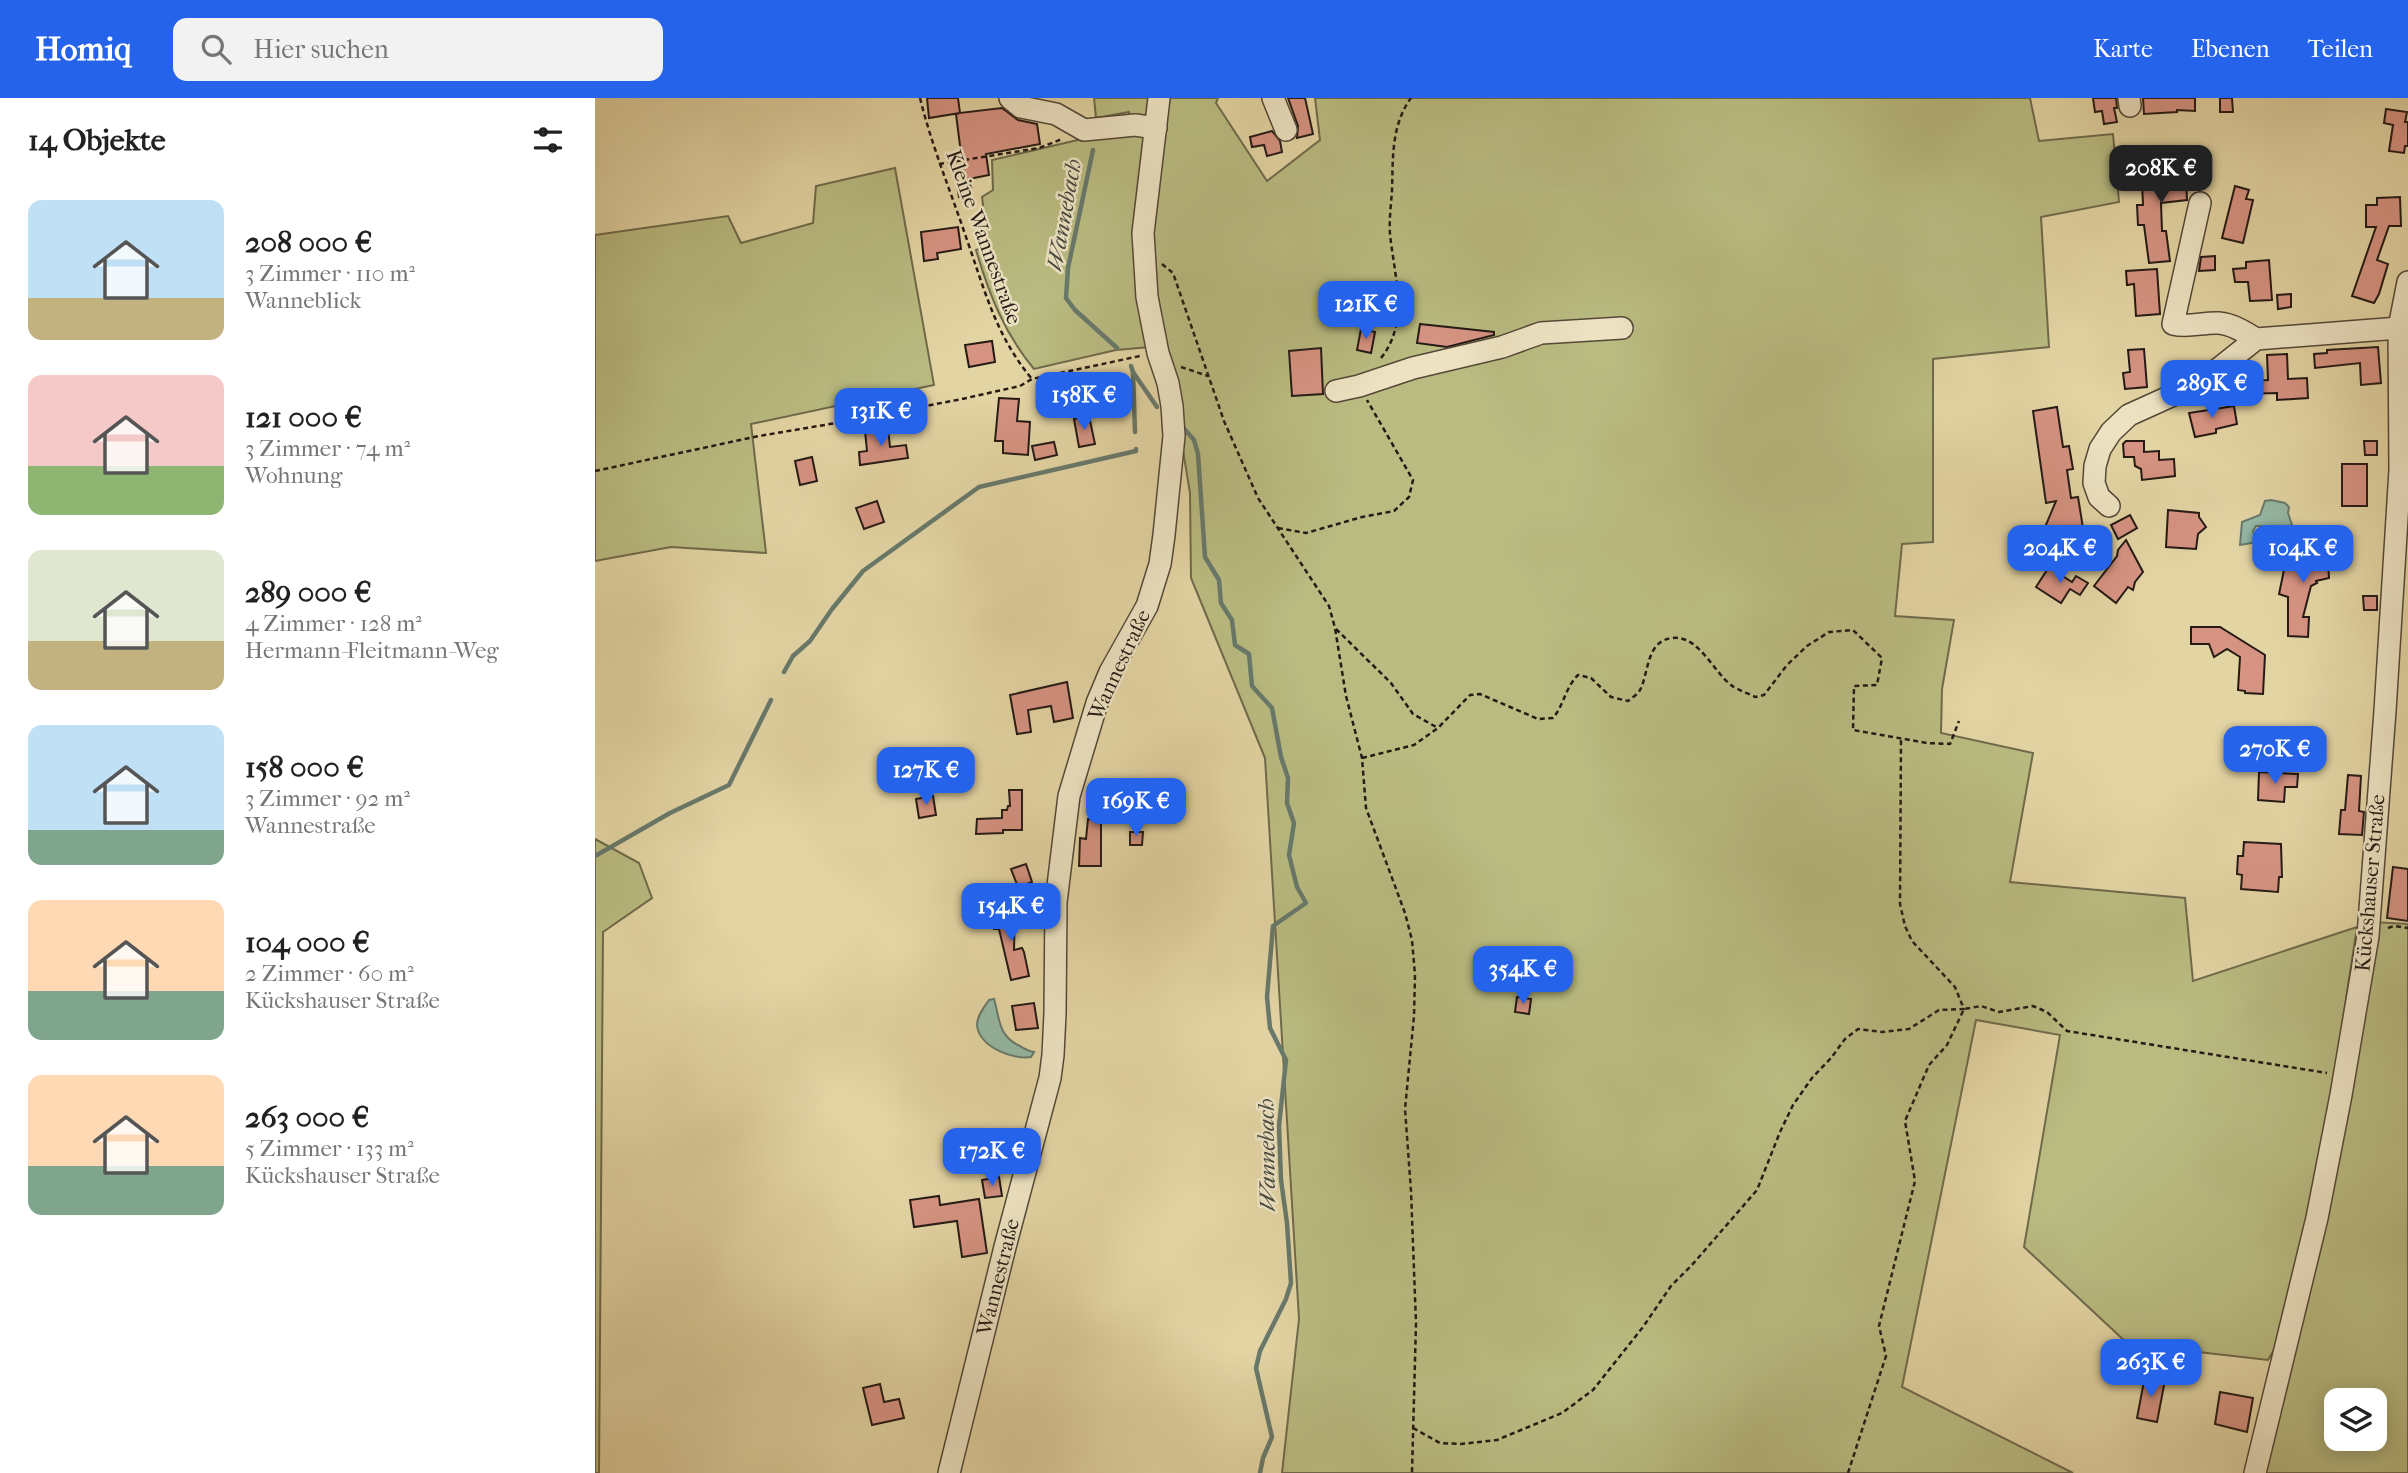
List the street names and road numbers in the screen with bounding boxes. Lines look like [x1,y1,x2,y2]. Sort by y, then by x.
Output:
street label: Kleine Wannestraße [941,147,1027,327]
street label: Wannestraße [1082,606,1155,725]
street label: Kückshauser Straße [2350,793,2390,973]
street label: Wannestraße [972,1216,1024,1339]

